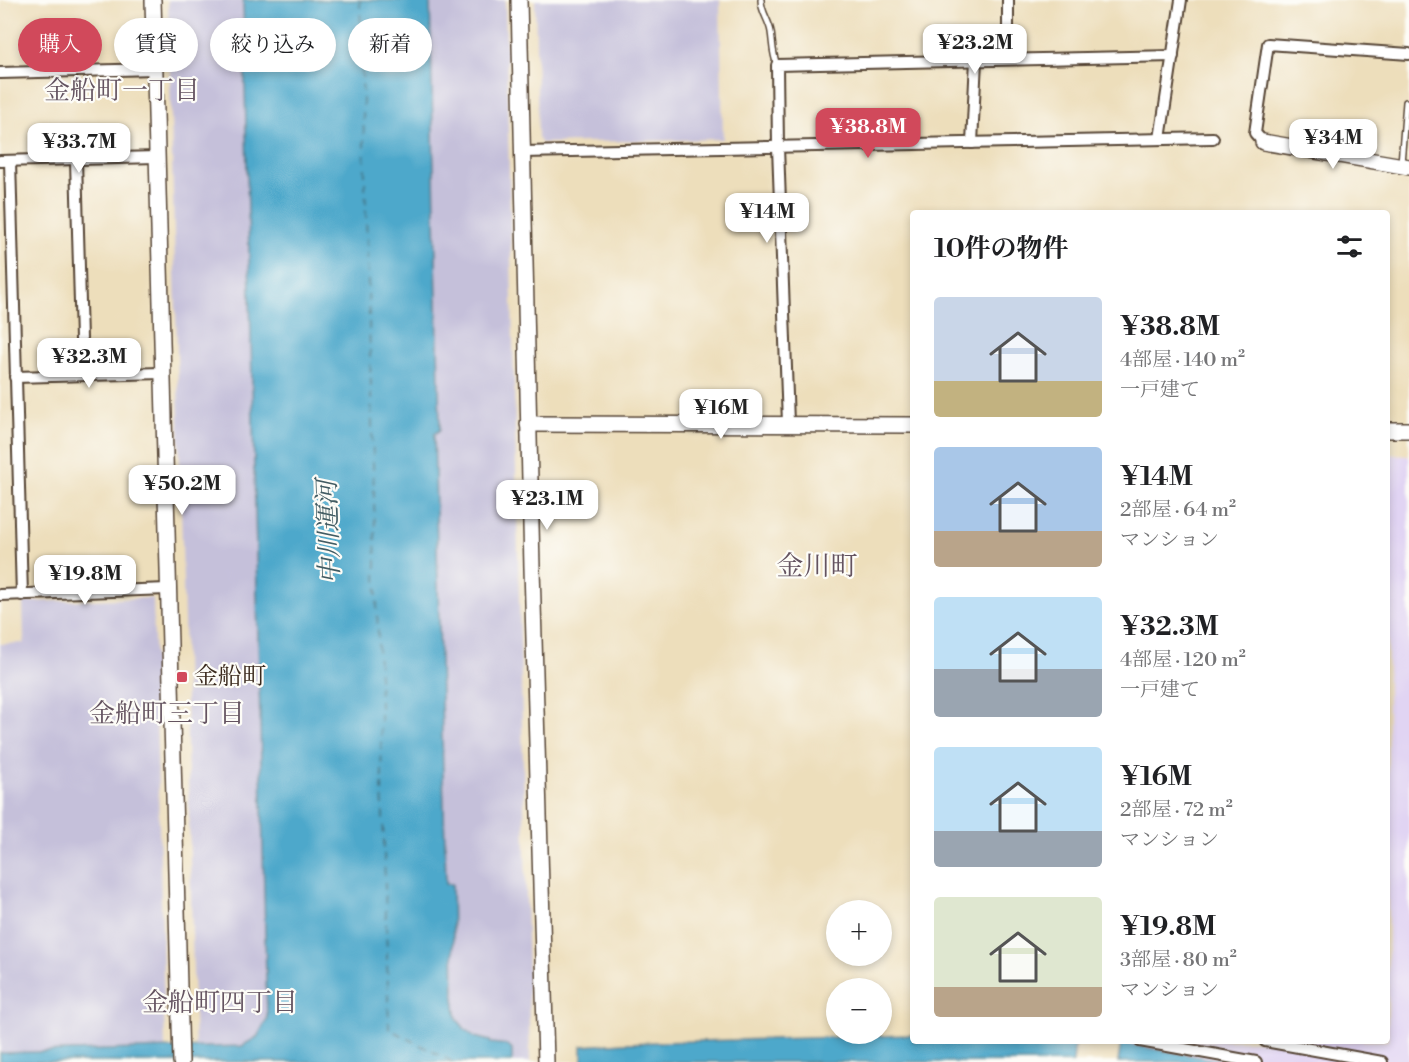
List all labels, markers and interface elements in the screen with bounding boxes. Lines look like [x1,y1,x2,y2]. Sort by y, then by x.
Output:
chip: 購入 [18,18,102,72]
chip: 賃貸 [114,18,198,72]
chip: 絞り込み [210,18,336,72]
chip: 新着 [348,18,432,72]
pin: ¥23.2M [926,24,1024,75]
text: ¥23.2M [937,31,1013,56]
district label: 金船町一丁目 [44,75,200,107]
pin: ¥38.8M [819,108,917,159]
text: ¥38.8M [830,115,906,140]
pin: ¥34M [1297,119,1369,170]
pin: ¥33.7M [30,123,128,174]
text: ¥34M [1303,126,1363,151]
text: ¥33.7M [41,130,117,155]
pin: ¥14M [731,193,803,244]
text: ¥14M [739,200,795,225]
icon: filters [1333,230,1366,263]
text: 10件の物件 [934,233,1069,265]
text: ¥38.8M [1120,311,1220,343]
icon: home [982,321,1054,393]
pin: ¥32.3M [40,338,138,389]
text: ¥32.3M [51,345,127,370]
text: 4部屋 · 140 m² [1120,348,1245,373]
text: 一戸建て [1120,378,1200,403]
pin: ¥16M [685,389,757,440]
text: ¥16M [693,396,749,421]
text: ¥14M [1120,461,1193,493]
pin: ¥50.2M [133,465,231,516]
icon: home [982,471,1054,543]
text: ¥50.2M [143,472,221,497]
water label: 中川運河 [311,475,347,585]
pin: ¥23.1M [498,480,596,531]
text: ¥23.1M [510,487,584,512]
text: 2部屋 · 64 m² [1120,498,1236,523]
text: マンション [1120,528,1219,553]
district label: 金川町 [777,550,858,584]
pin: ¥19.8M [36,555,134,606]
text: ¥19.8M [48,562,122,587]
text: ¥32.3M [1120,611,1219,643]
icon: home [982,621,1054,693]
text: 4部屋 · 120 m² [1120,648,1246,673]
place label: 金船町 [194,662,266,692]
marker: 金船町 [175,670,189,684]
text: 一戸建て [1120,678,1200,703]
district label: 金船町三丁目 [89,698,245,730]
text: ¥16M [1120,761,1192,793]
icon: home [982,771,1054,843]
text: 2部屋 · 72 m² [1120,798,1233,823]
text: マンション [1120,828,1219,853]
map controls [826,900,892,1044]
button: + [826,900,892,966]
text: ¥19.8M [1120,911,1216,943]
icon: home [982,921,1054,993]
text: 3部屋 · 80 m² [1120,948,1237,973]
button: − [826,978,892,1044]
text: マンション [1120,978,1219,1003]
district label: 金船町四丁目 [142,987,298,1019]

